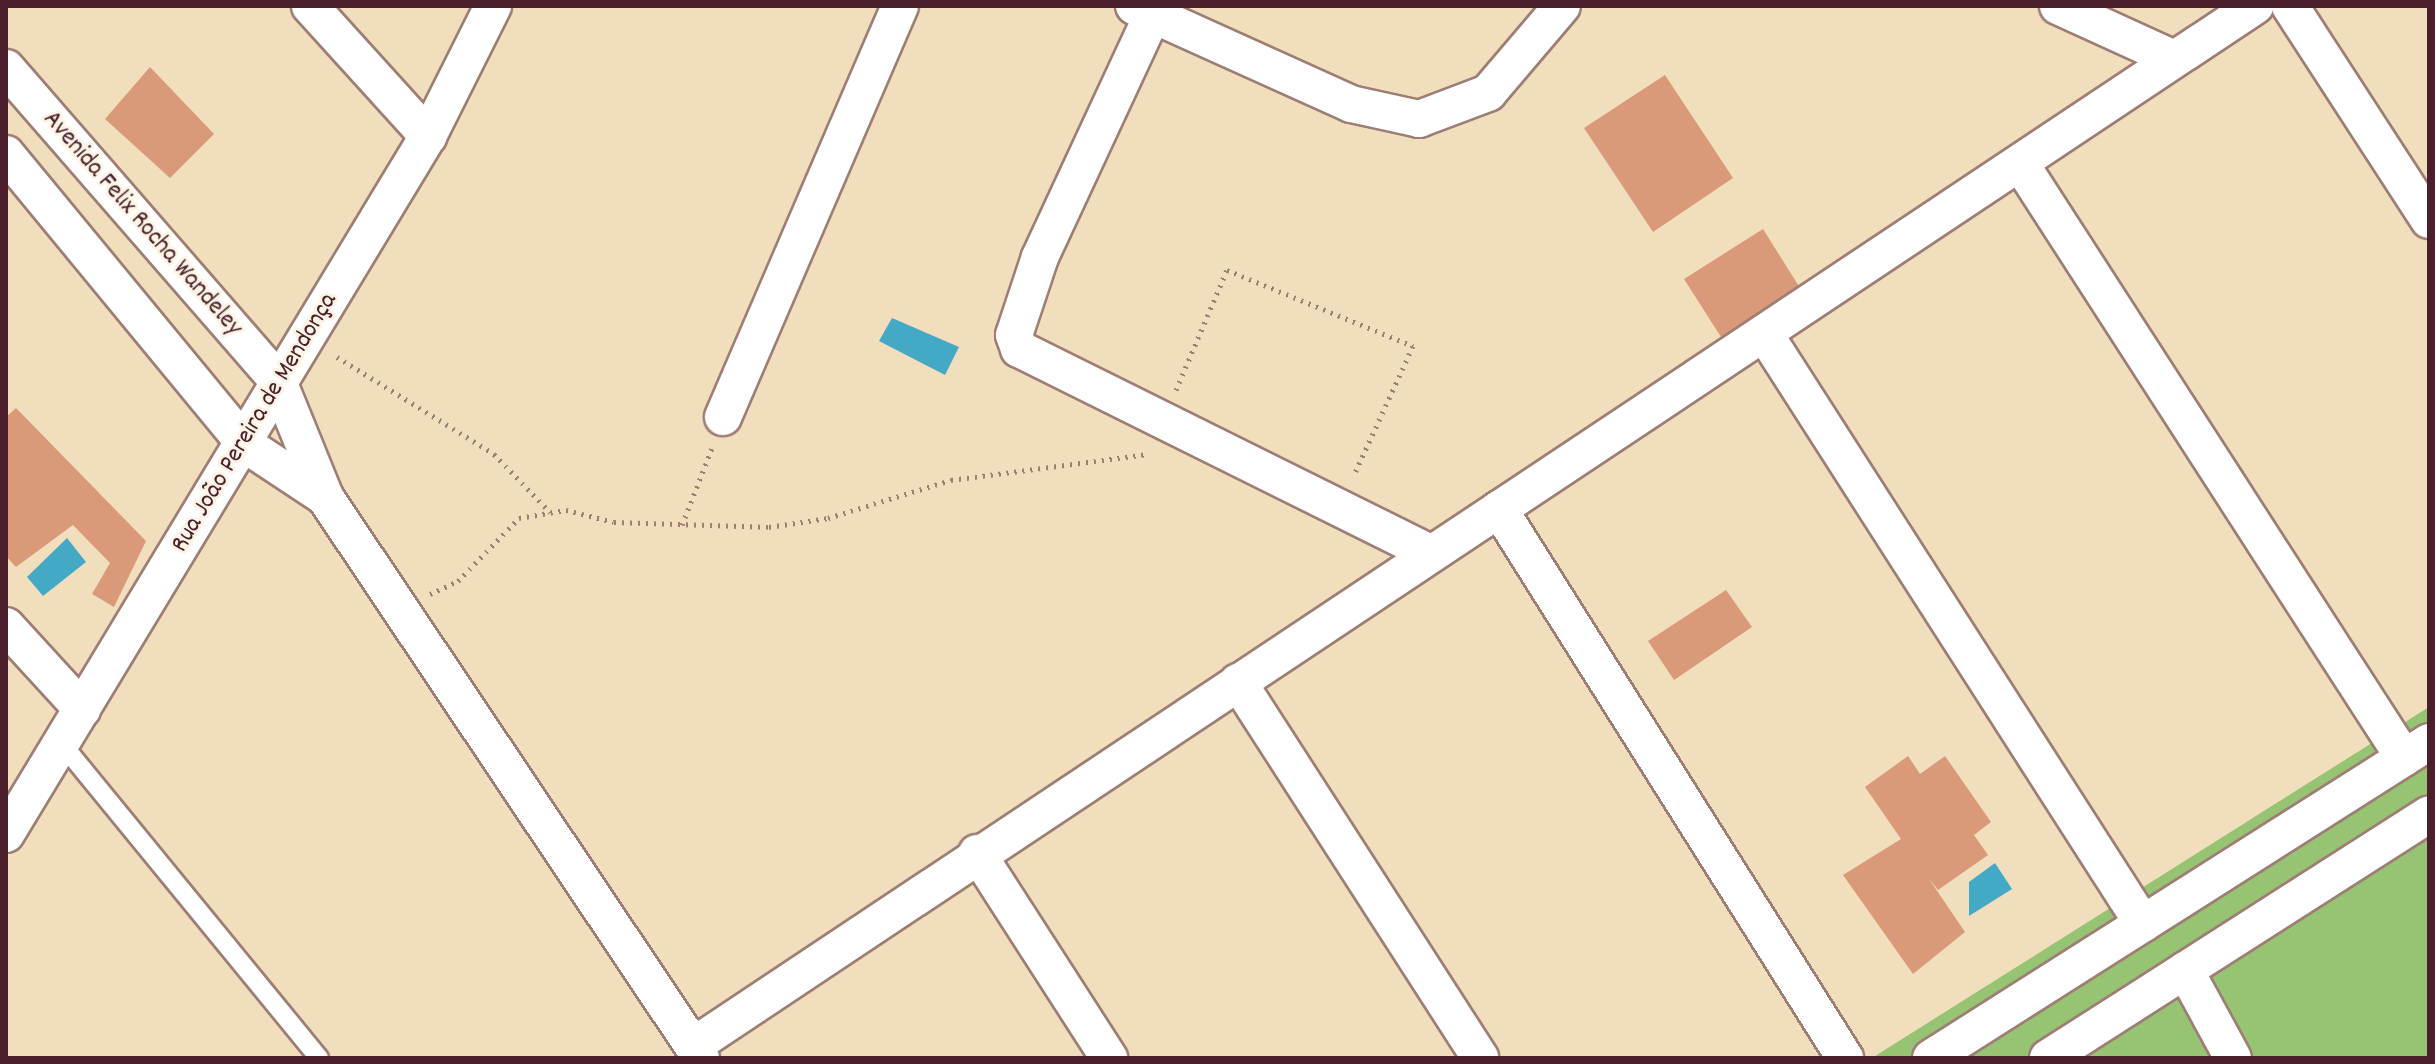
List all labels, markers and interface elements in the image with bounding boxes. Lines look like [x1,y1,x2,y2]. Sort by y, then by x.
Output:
street label: Avenida Felix Rocha Wandeley [35,105,249,343]
street label: Rua João Pereira de Mendonça [165,288,345,558]

